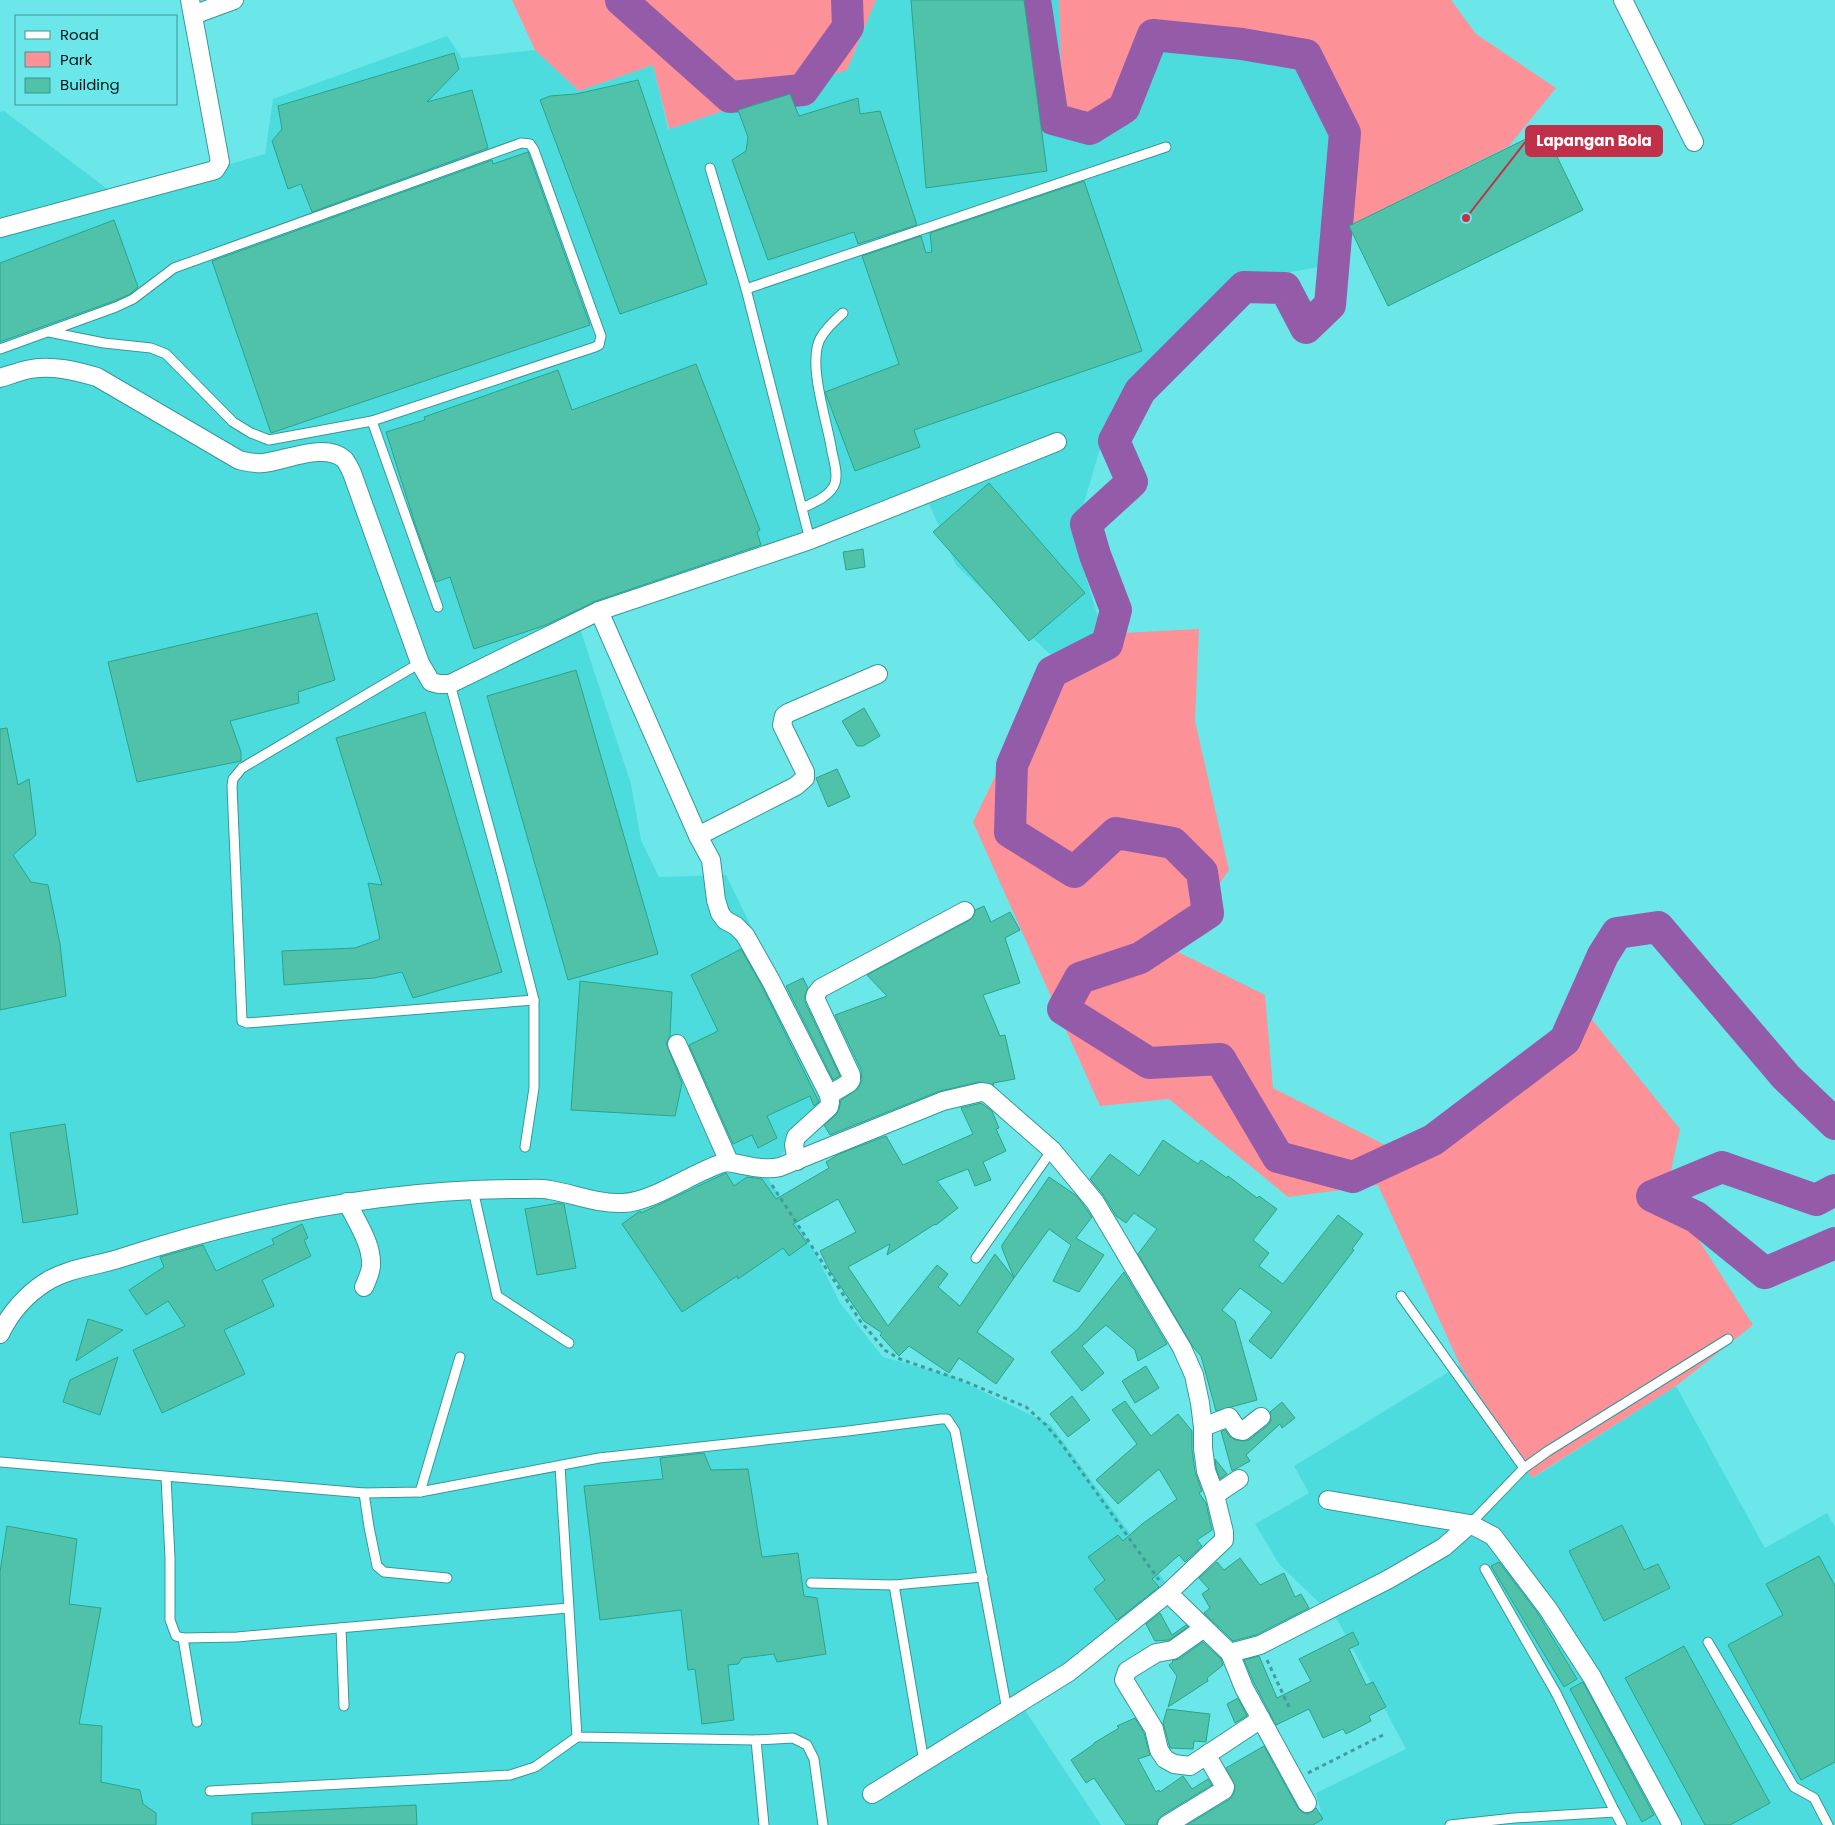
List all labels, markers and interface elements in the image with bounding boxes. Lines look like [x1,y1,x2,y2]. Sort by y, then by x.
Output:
legend [15,15,178,105]
text: Road [60,24,99,45]
text: Park [60,49,92,70]
text: Building [60,74,120,95]
callout: Lapangan Bola [1526,126,1662,156]
text: Lapangan Bola [1536,130,1652,151]

